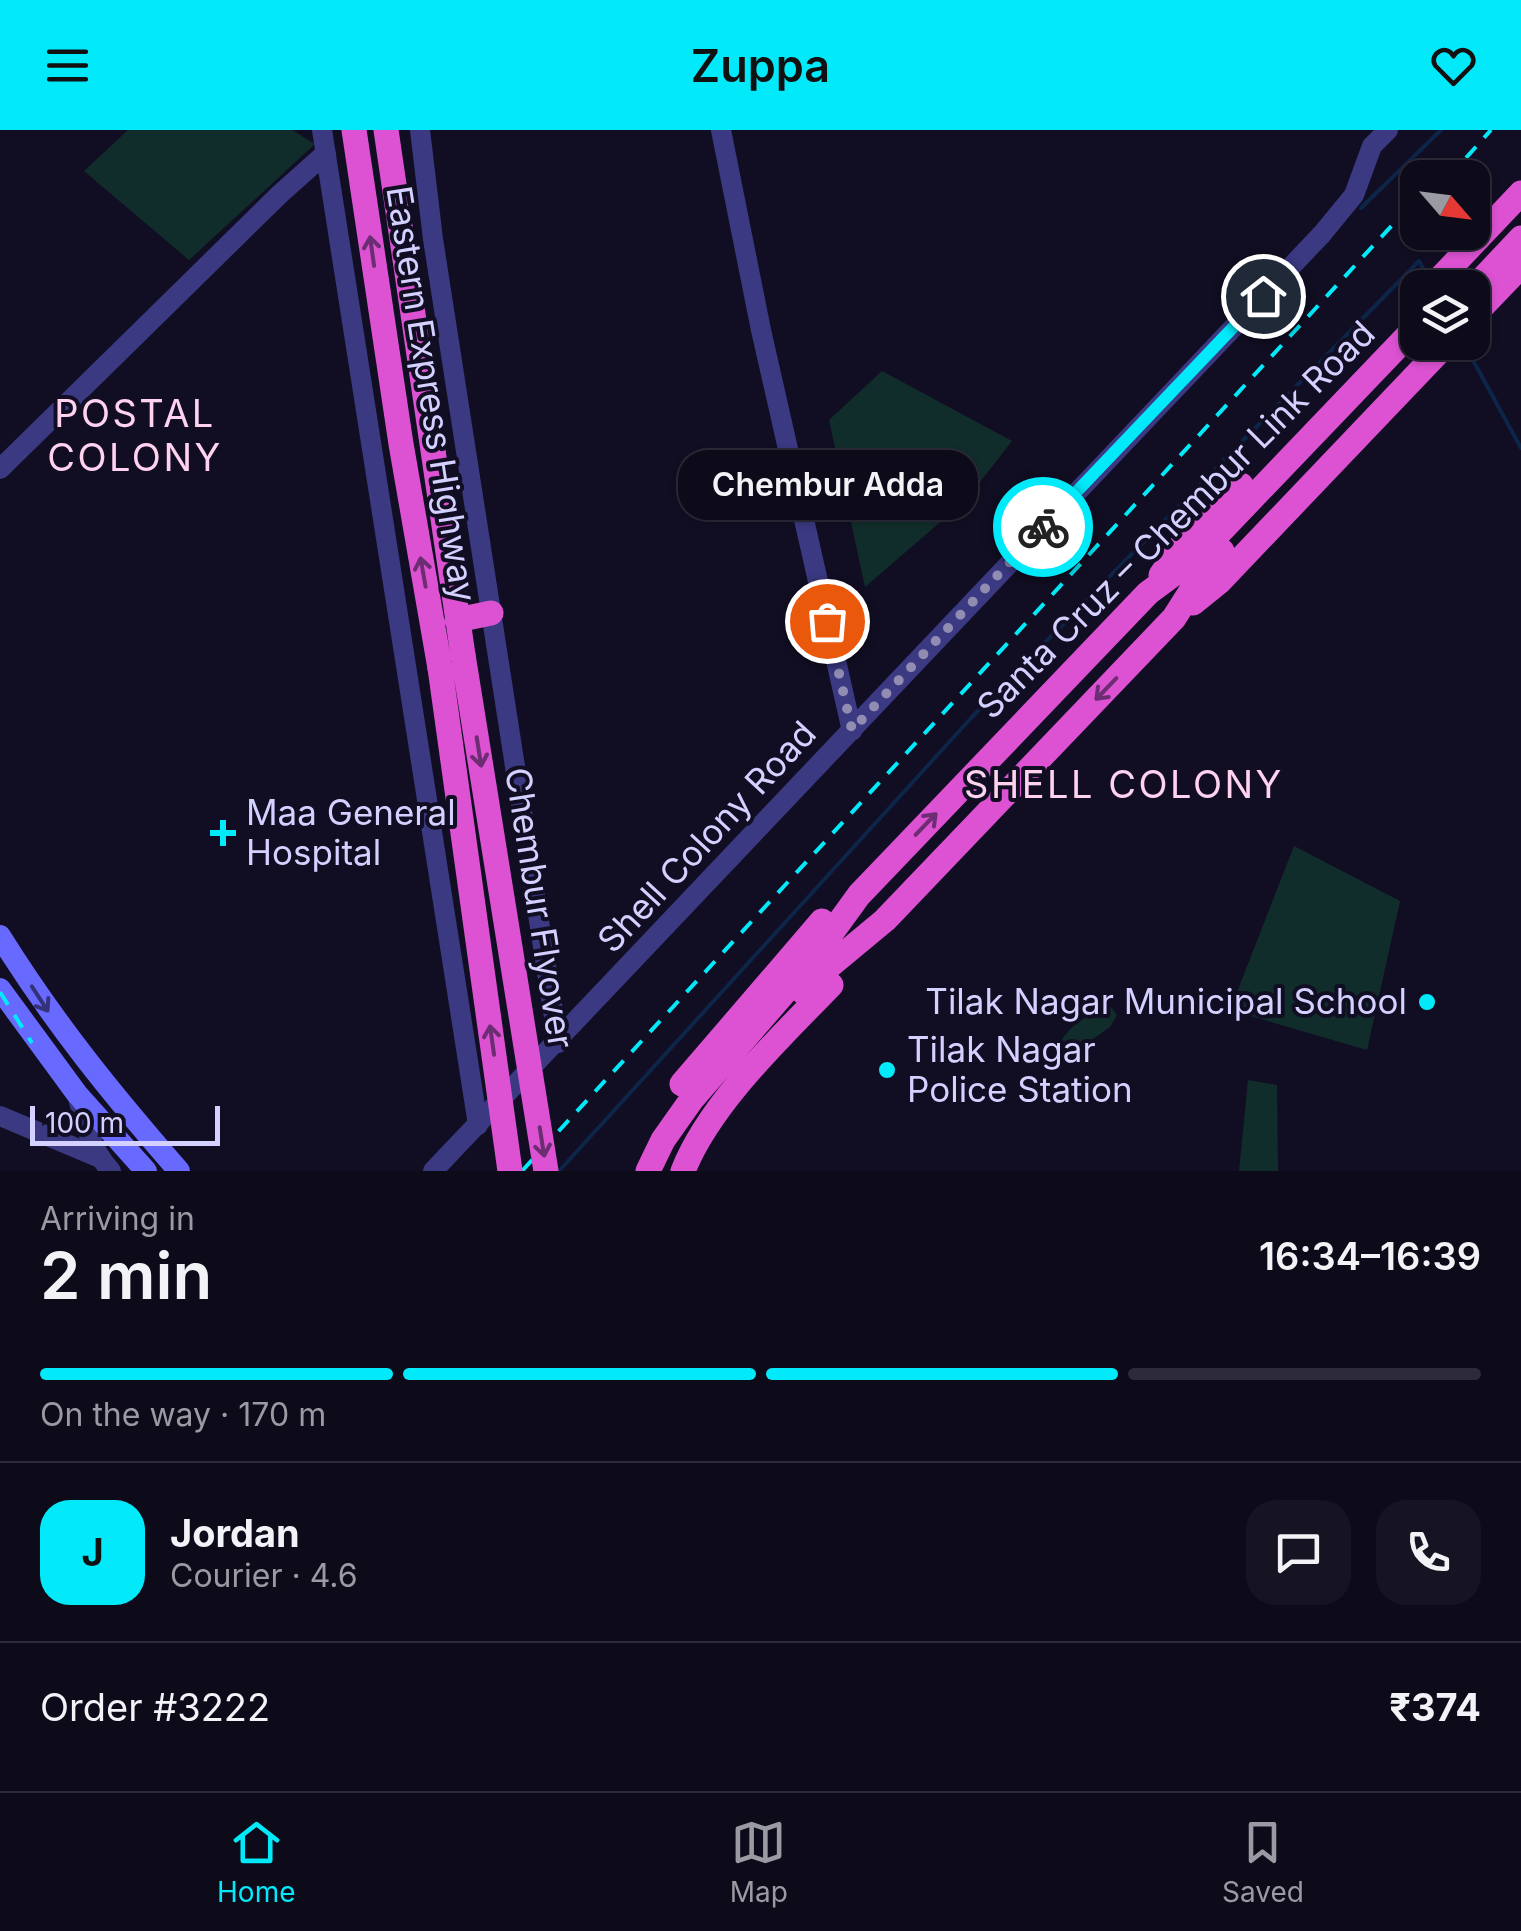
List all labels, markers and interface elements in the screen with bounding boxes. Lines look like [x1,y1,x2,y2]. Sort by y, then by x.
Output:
icon: menu [40,38,95,93]
text: Zuppa [691,38,830,93]
icon: heart [1426,38,1481,93]
north arrow [1400,160,1490,250]
map controls [1400,160,1490,360]
street label: Eastern Express Highway [378,183,486,605]
one-way arrow [363,235,381,267]
pin [1221,254,1306,339]
icon: home [1236,269,1291,324]
button: layers [1400,270,1490,360]
street label: Santa Cruz – Chembur Link Road [968,312,1383,727]
district label: POSTAL COLONY [47,390,223,480]
callout: Chembur Adda [677,451,977,521]
text: Chembur Adda [712,465,944,504]
courier [993,477,1093,577]
icon: bike [1016,500,1071,555]
one-way arrow [413,556,432,589]
pin [785,579,870,664]
icon: bag [800,594,855,649]
one-way arrow [1094,676,1118,700]
street label: Shell Colony Road [588,712,824,961]
one-way arrow [470,735,488,767]
district label: SHELL COLONY [964,761,1284,807]
street label: Chembur Flyover [497,764,583,1051]
place label: Maa General Hospital [246,791,456,873]
one-way arrow [914,813,938,837]
marker: Maa General Hospital [210,820,236,846]
place label: Tilak Nagar Municipal School [925,980,1407,1022]
one-way arrow [30,985,51,1013]
marker: Tilak Nagar Municipal School [1416,991,1438,1013]
one-way arrow [482,1024,500,1056]
place label: Tilak Nagar Police Station [907,1028,1133,1110]
marker: Tilak Nagar Police Station [876,1059,898,1081]
scale bar [30,1101,220,1146]
text: 100 m [45,1106,124,1140]
one-way arrow [533,1125,551,1157]
text: Arriving in [40,1199,195,1238]
text: 16:34–16:39 [1259,1233,1481,1279]
text: 2 min [40,1236,212,1315]
text: On the way · 170 m [40,1395,326,1434]
button: chat [1246,1500,1351,1605]
button: phone [1376,1500,1481,1605]
text: Jordan [170,1510,300,1556]
text: J [81,1529,104,1575]
text: Courier · 4.6 [170,1556,358,1595]
text: Order #3222 [40,1684,270,1730]
text: ₹374 [1389,1684,1481,1730]
tab: Home [217,1815,296,1909]
tab: Map [730,1815,788,1909]
tab: Saved [1222,1815,1304,1909]

